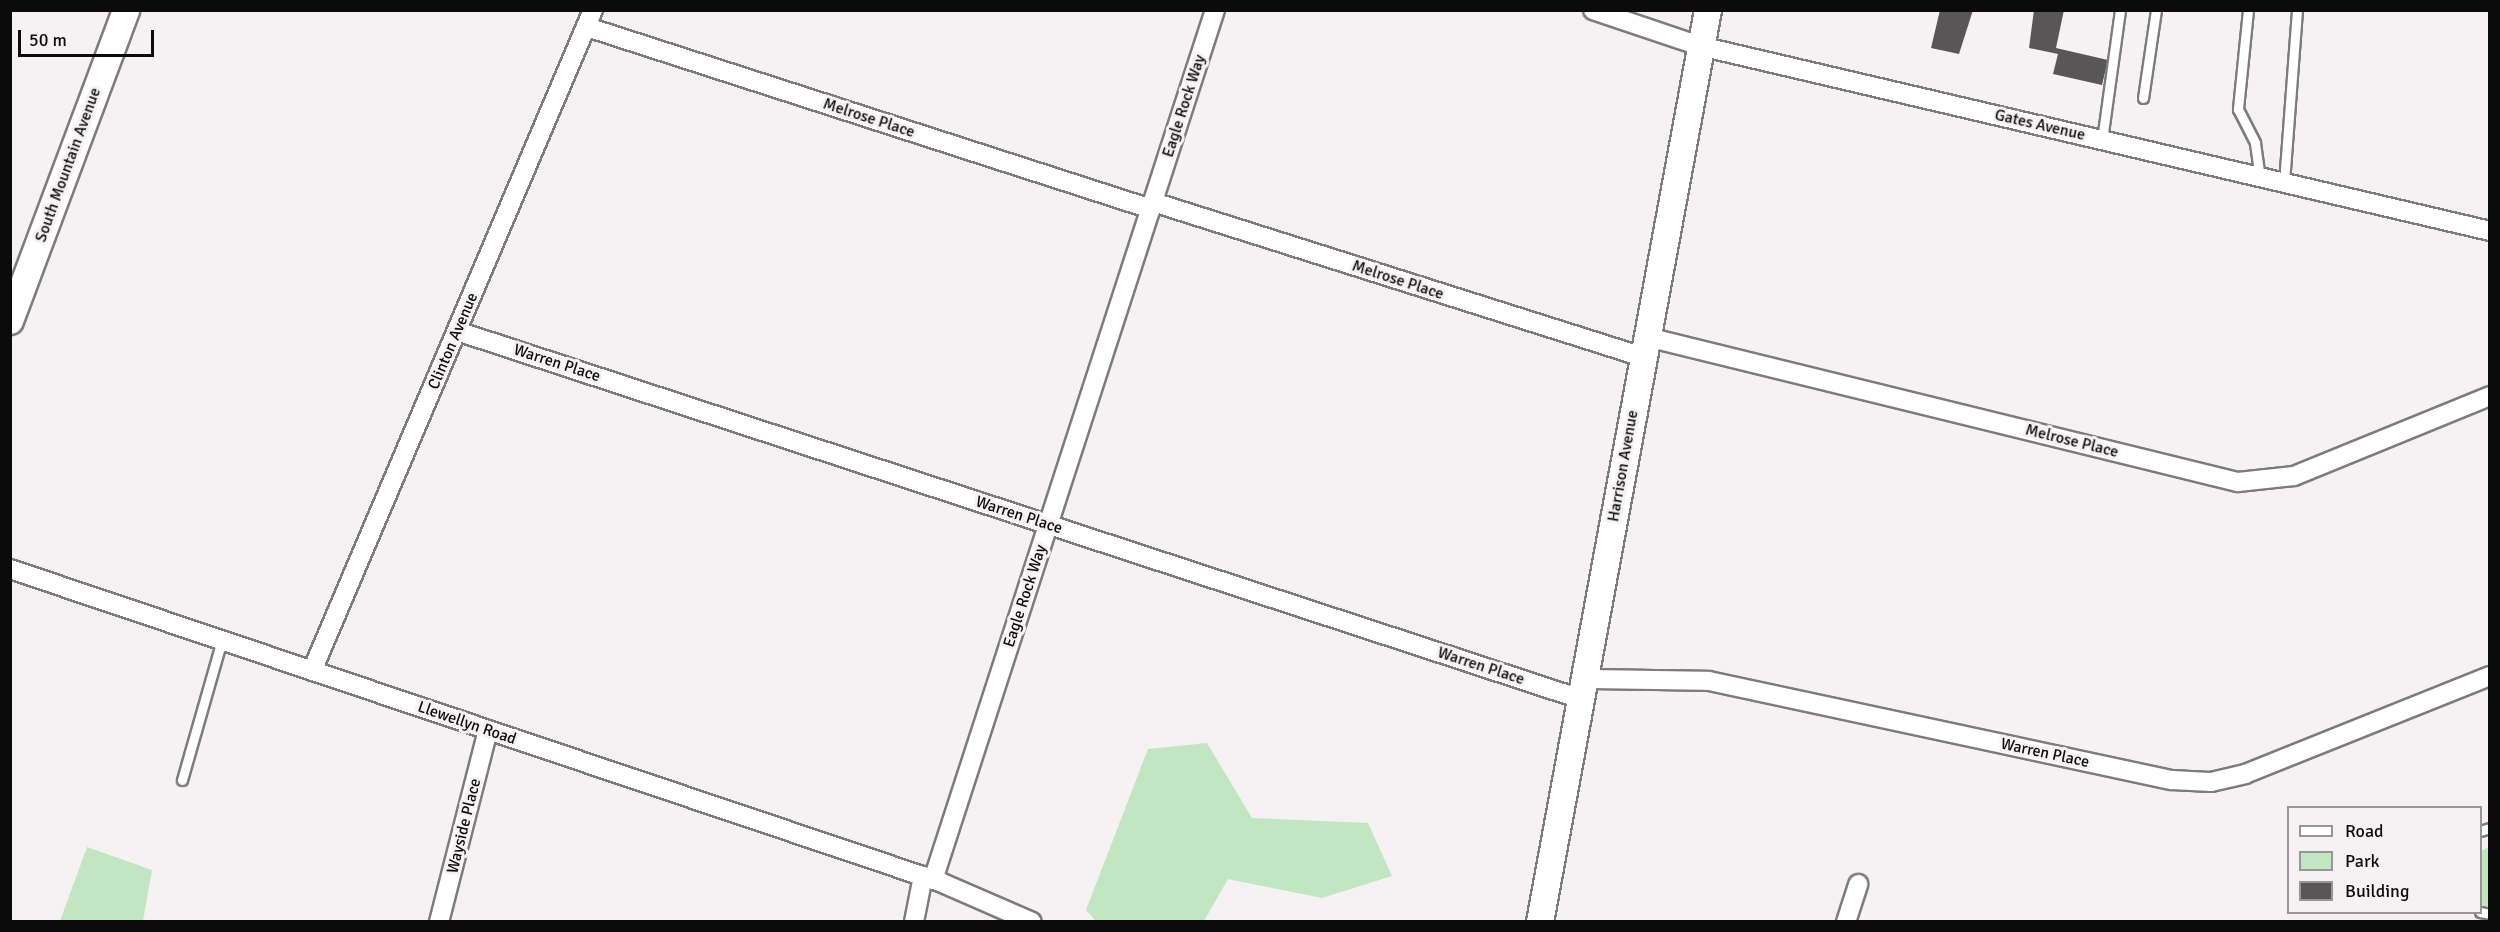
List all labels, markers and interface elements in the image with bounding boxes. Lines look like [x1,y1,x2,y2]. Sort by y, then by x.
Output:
scale bar [21,18,158,56]
text: 50 m [29,29,67,51]
street label: Eagle Rock Way [1158,52,1210,160]
street label: South Mountain Avenue [31,85,105,245]
street label: Melrose Place [821,94,917,142]
street label: Gates Avenue [1993,105,2087,145]
street label: Melrose Place [1350,256,1446,304]
street label: Clinton Avenue [424,290,482,392]
street label: Warren Place [511,340,603,386]
street label: Harrison Avenue [1604,409,1642,523]
street label: Melrose Place [2023,420,2121,462]
street label: Warren Place [973,492,1065,538]
street label: Eagle Rock Way [999,542,1051,650]
street label: Warren Place [1435,643,1527,689]
street label: Llewellyn Road [415,697,519,749]
street label: Warren Place [1999,734,2091,772]
street label: Wayside Place [443,777,485,875]
legend [2287,806,2482,914]
text: Road [2345,820,2384,842]
text: Park [2345,850,2380,872]
text: Building [2345,880,2409,902]

